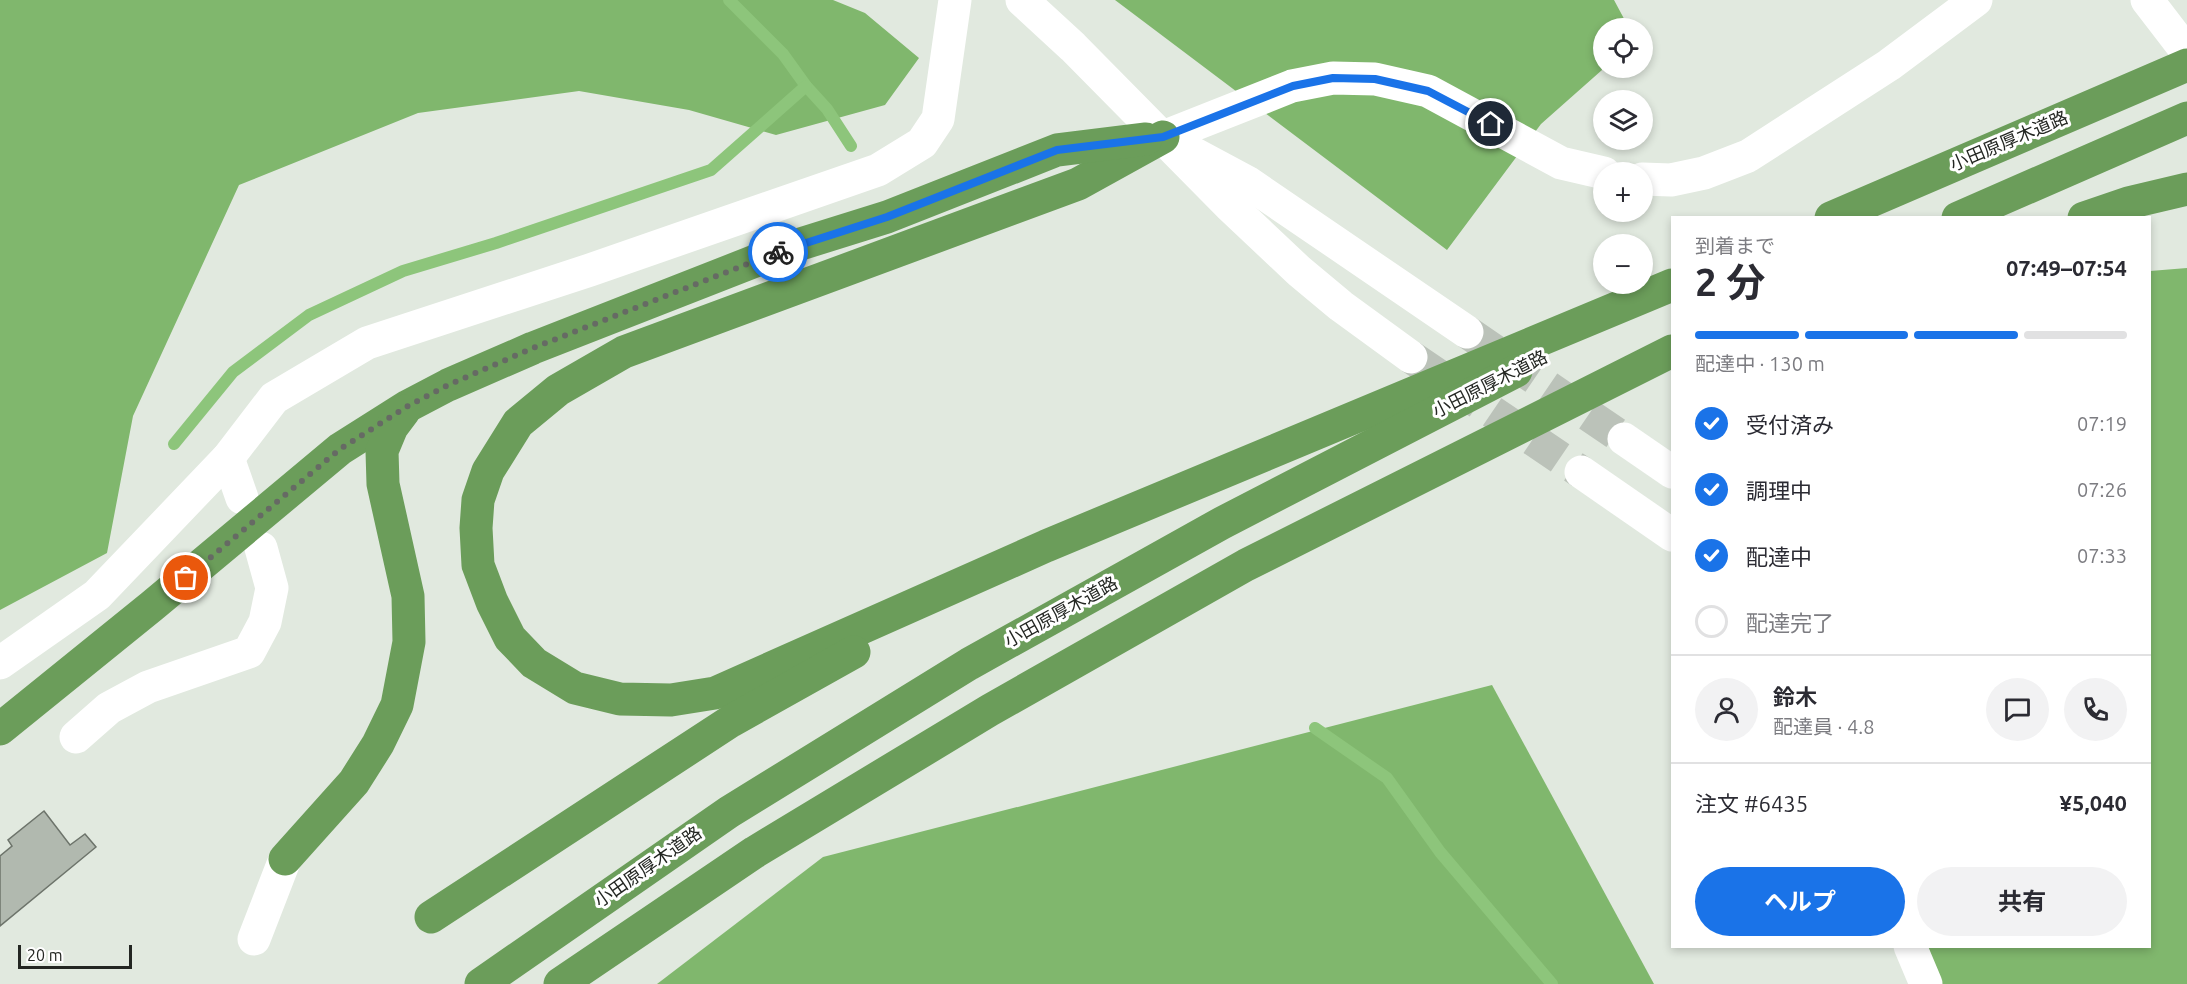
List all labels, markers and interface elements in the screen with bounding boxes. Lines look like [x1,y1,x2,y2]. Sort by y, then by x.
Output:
map controls [1593,18,1653,294]
button: locate [1593,18,1653,78]
button: layers [1593,90,1653,150]
pin [1465,98,1516,149]
street label: 小田原厚木道路 [1947,106,2071,174]
icon: home [1474,107,1507,140]
button: + [1593,162,1653,222]
courier [748,222,808,282]
button: − [1593,234,1653,294]
text: 到着まで [1695,234,1775,257]
icon: bike [762,236,795,269]
text: 07:49–07:54 [2006,255,2127,280]
text: 2 分 [1695,260,1765,303]
street label: 小田原厚木道路 [1429,346,1550,421]
text: 配達中 · 130 m [1695,352,1825,375]
icon: check [1695,407,1728,440]
text: 受付済み [1746,412,1834,437]
text: 07:19 [2077,412,2127,435]
icon: check [1695,473,1728,506]
text: 調理中 [1746,478,1812,503]
text: 07:26 [2077,478,2127,501]
icon: check [1695,539,1728,572]
text: 配達中 [1746,544,1812,569]
text: 07:33 [2077,544,2127,567]
pin [160,552,211,603]
icon: bag [169,561,202,594]
street label: 小田原厚木道路 [1001,572,1120,650]
text: 配達完了 [1746,610,1834,635]
button: person [1695,678,1758,741]
button: chat [1986,678,2049,741]
button: phone [2064,678,2127,741]
text: 鈴木 [1773,684,1817,709]
text: 配達員 · 4.8 [1773,715,1875,738]
text: ¥5,040 [2060,790,2127,815]
text: 注文 #6435 [1695,791,1808,816]
street label: 小田原厚木道路 [590,822,705,911]
button: ヘルプ [1695,867,1905,936]
button: 共有 [1917,867,2127,936]
scale bar [18,942,132,970]
text: 20 m [27,946,63,964]

